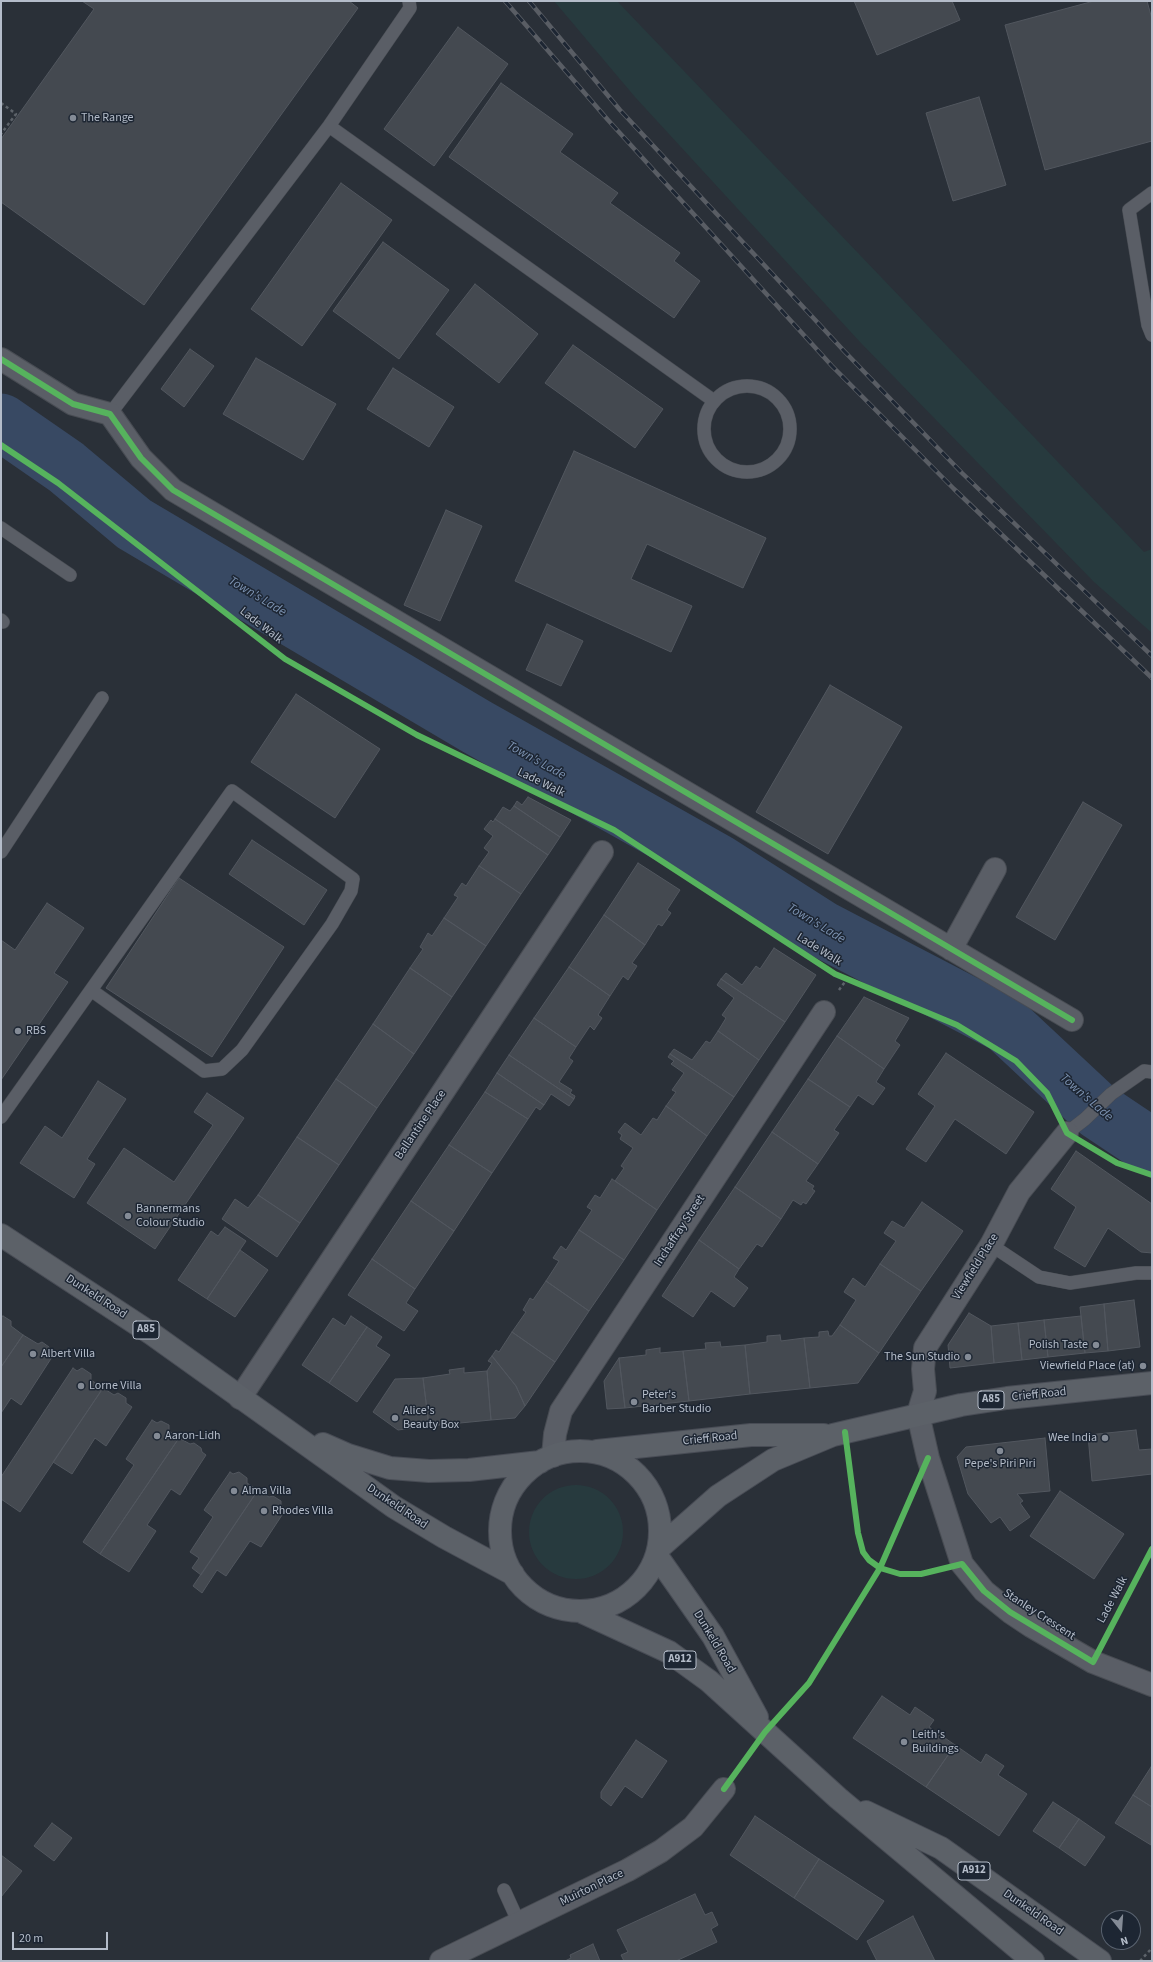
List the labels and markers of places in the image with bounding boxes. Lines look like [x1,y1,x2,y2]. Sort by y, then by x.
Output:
place label: The Range [81,111,134,125]
marker: The Range [68,113,78,123]
place label: RBS [26,1024,46,1038]
marker: RBS [13,1026,23,1036]
place label: Bannermans Colour Studio [136,1202,205,1230]
marker: Bannermans Colour Studio [123,1211,133,1221]
place label: Polish Taste [1029,1338,1088,1352]
marker: Polish Taste [1091,1340,1101,1350]
place label: Albert Villa [41,1347,95,1361]
marker: Albert Villa [28,1349,38,1359]
place label: The Sun Studio [884,1350,960,1364]
marker: The Sun Studio [963,1352,973,1362]
place label: Viewfield Place (at) [1040,1359,1135,1373]
marker: Viewfield Place (at) [1138,1361,1148,1371]
place label: Lorne Villa [89,1379,142,1393]
marker: Lorne Villa [76,1381,86,1391]
place label: Peter's Barber Studio [642,1388,711,1416]
marker: Peter's Barber Studio [629,1397,639,1407]
place label: Alice's Beauty Box [403,1404,459,1432]
marker: Alice's Beauty Box [390,1413,400,1423]
place label: Aaron-Lidh [165,1429,221,1443]
marker: Aaron-Lidh [152,1431,162,1441]
place label: Wee India [1048,1431,1097,1445]
marker: Wee India [1100,1433,1110,1443]
marker: Pepe's Piri Piri [995,1446,1005,1456]
place label: Pepe's Piri Piri [964,1457,1036,1471]
place label: Alma Villa [242,1484,291,1498]
marker: Alma Villa [229,1486,239,1496]
place label: Rhodes Villa [272,1504,333,1518]
marker: Rhodes Villa [259,1506,269,1516]
place label: Leith's Buildings [912,1728,959,1756]
marker: Leith's Buildings [899,1737,909,1747]

